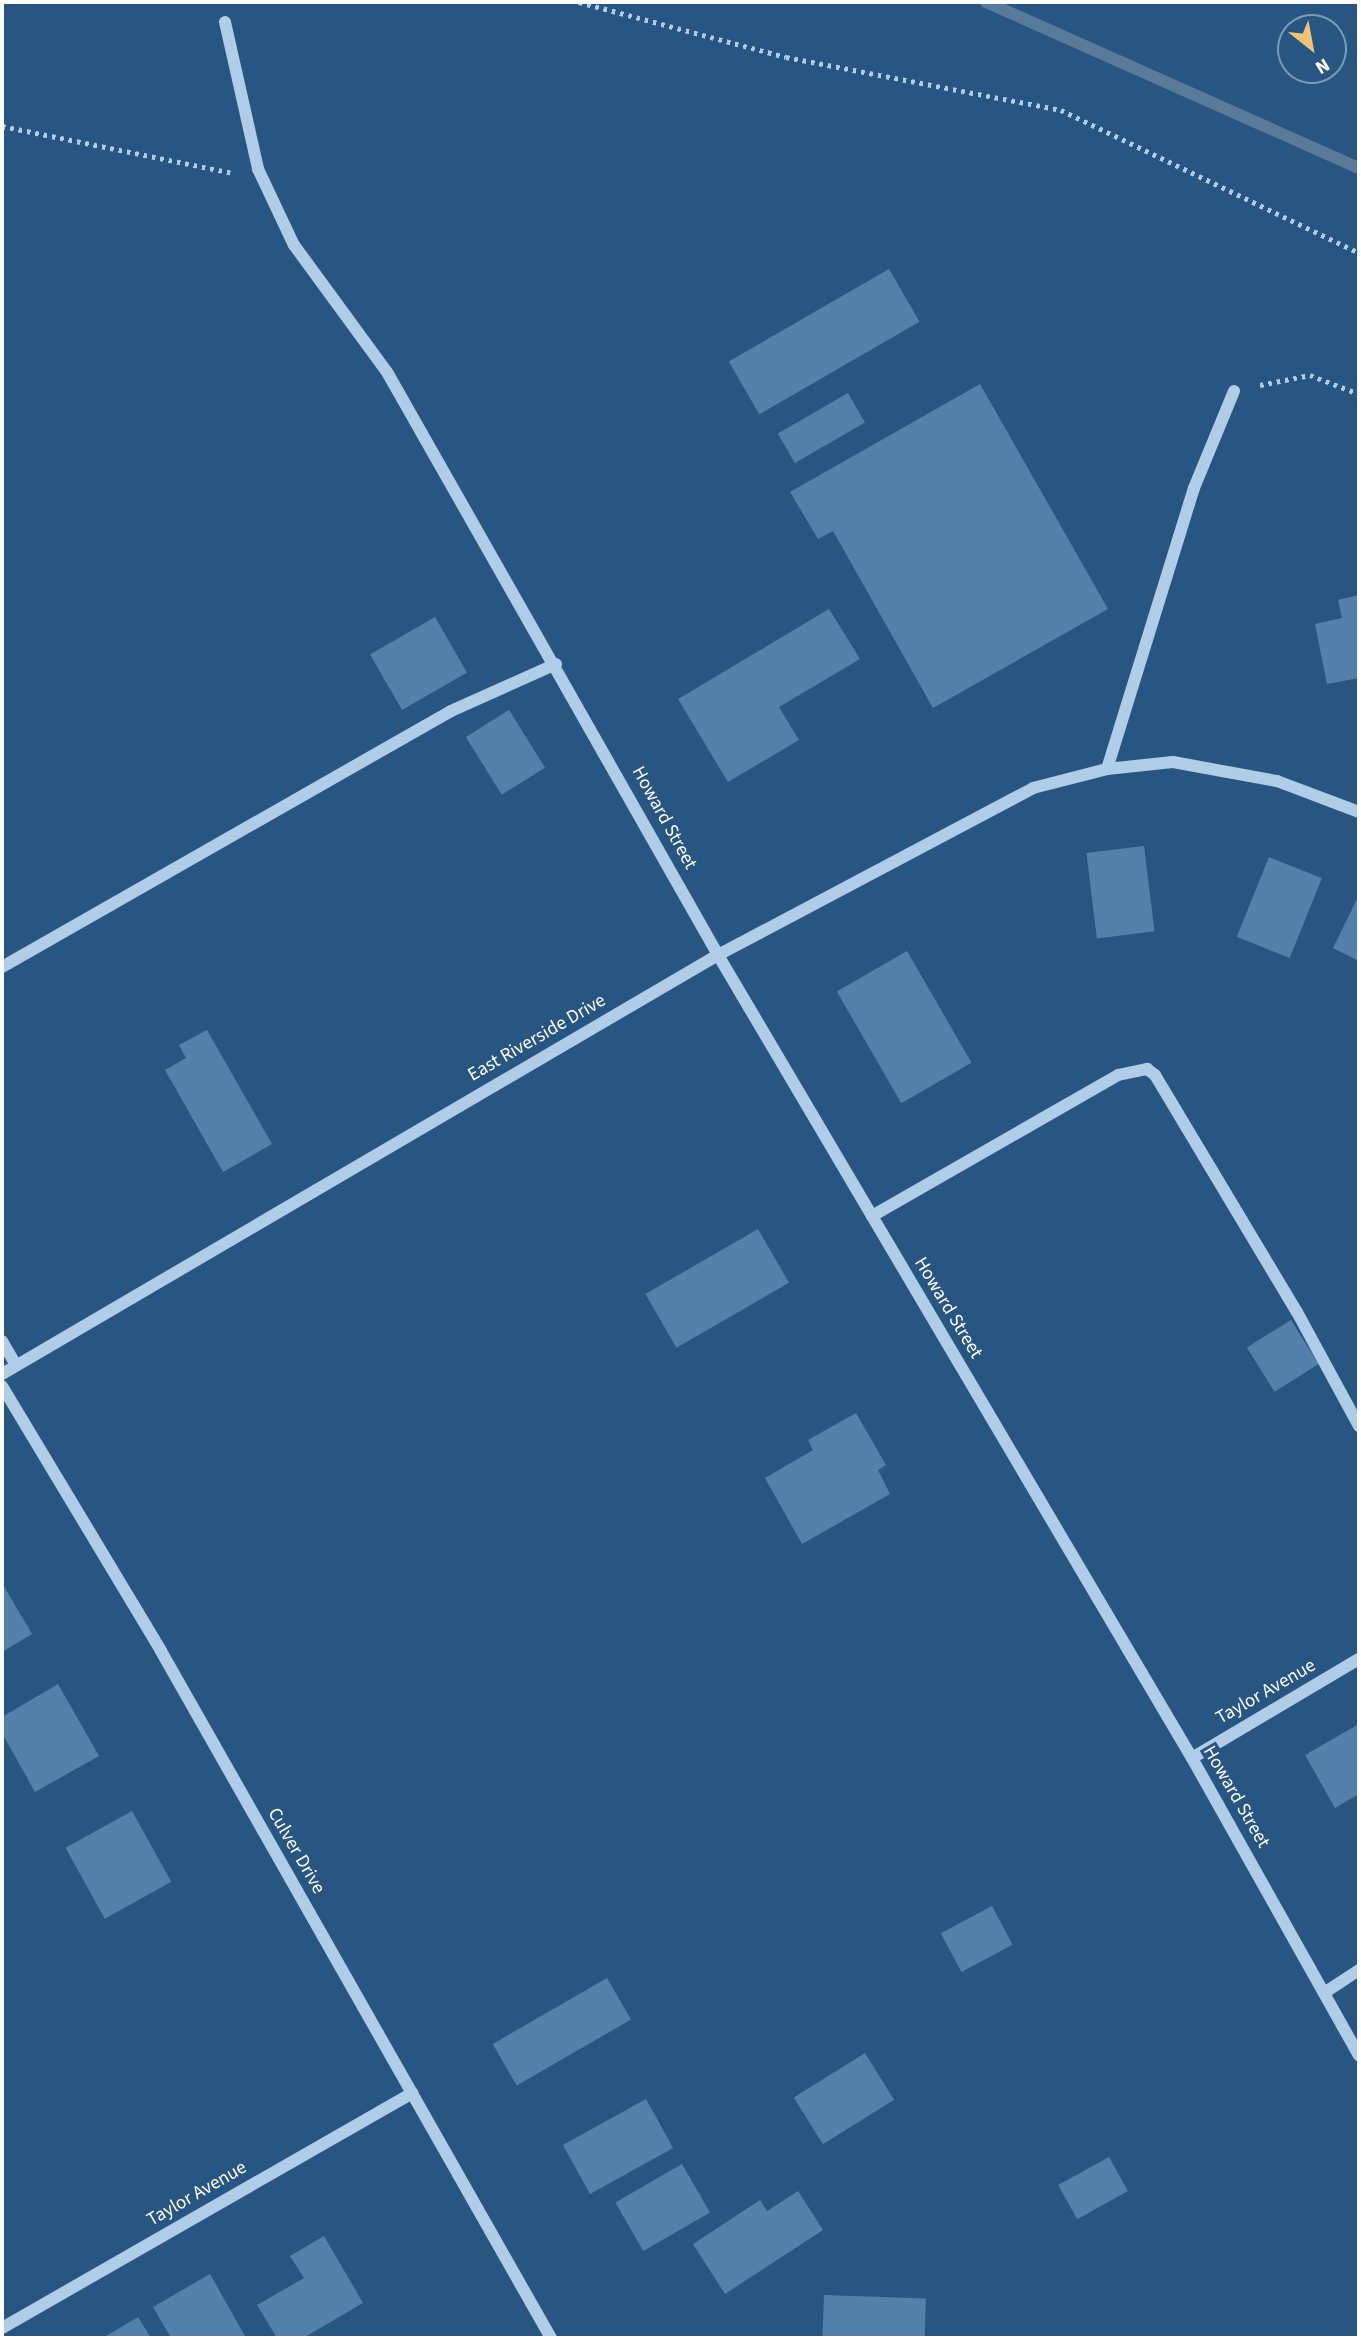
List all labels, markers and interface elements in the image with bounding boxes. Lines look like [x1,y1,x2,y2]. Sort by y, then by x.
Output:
north arrow [1277,14,1347,84]
text: N [1310,51,1334,81]
street label: Howard Street [626,763,702,873]
street label: East Riverside Drive [464,989,610,1087]
street label: Howard Street [909,1253,987,1363]
street label: Taylor Avenue [1212,1654,1320,1730]
street label: Howard Street [1198,1742,1274,1852]
street label: Culver Drive [262,1804,330,1898]
street label: Taylor Avenue [143,2156,251,2232]

